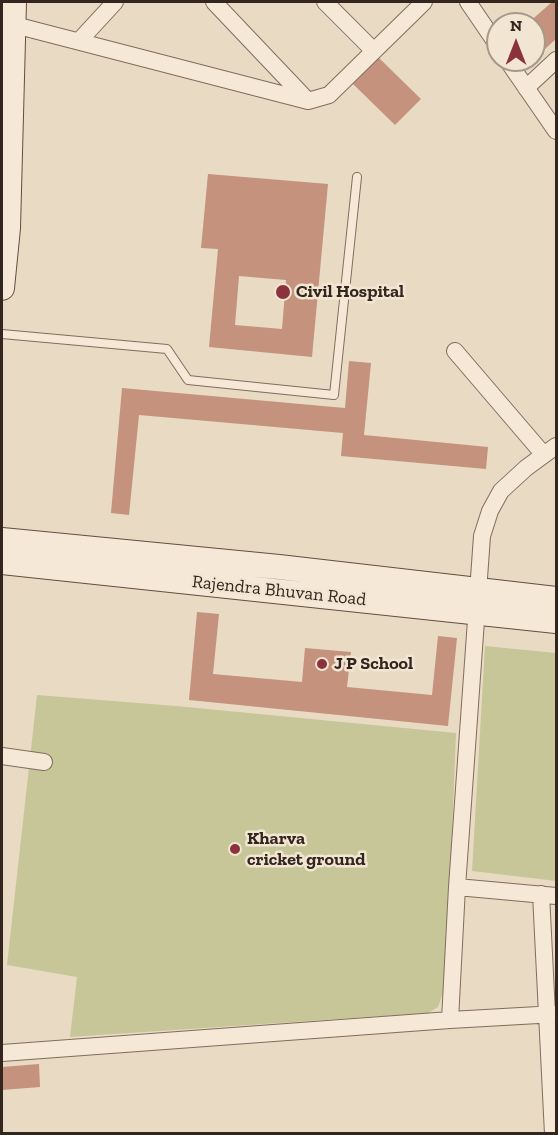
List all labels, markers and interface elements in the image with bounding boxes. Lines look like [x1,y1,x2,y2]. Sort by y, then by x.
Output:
north arrow [486,12,546,72]
text: N [510,16,522,35]
place label: Civil Hospital [296,281,404,303]
marker: Civil Hospital [274,283,292,301]
street label: Rajendra Bhuvan Road [191,571,367,611]
place label: J P School [334,653,413,675]
marker: J P School [315,657,329,671]
place label: Kharva cricket ground [247,828,365,870]
marker: Kharva cricket ground [228,842,242,856]

